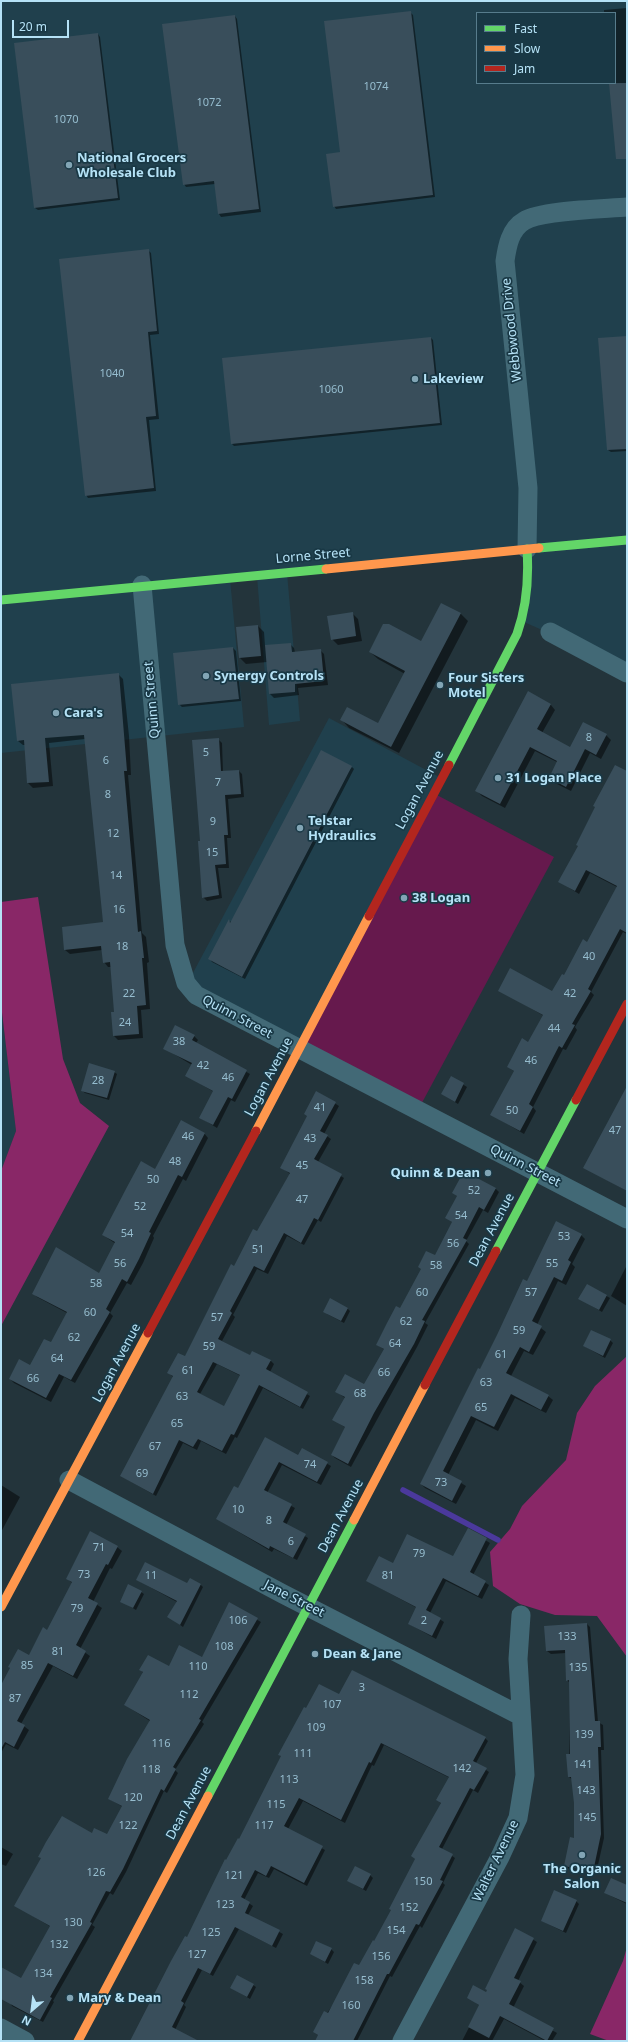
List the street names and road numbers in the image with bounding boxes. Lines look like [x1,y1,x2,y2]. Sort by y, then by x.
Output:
street label: Webbwood Drive [499,277,525,383]
street label: Lorne Street [275,545,351,567]
street label: Quinn Street [141,661,163,739]
street label: Logan Avenue [393,748,447,832]
street label: Quinn Street [199,992,275,1042]
street label: Logan Avenue [242,1035,296,1119]
street label: Quinn Street [487,1142,563,1190]
street label: Dean Avenue [466,1191,518,1269]
street label: Logan Avenue [90,1321,144,1405]
street label: Dean Avenue [315,1477,367,1555]
street label: Jane Street [261,1577,327,1621]
street label: Dean Avenue [163,1764,215,1842]
street label: Walter Avenue [470,1818,522,1904]

